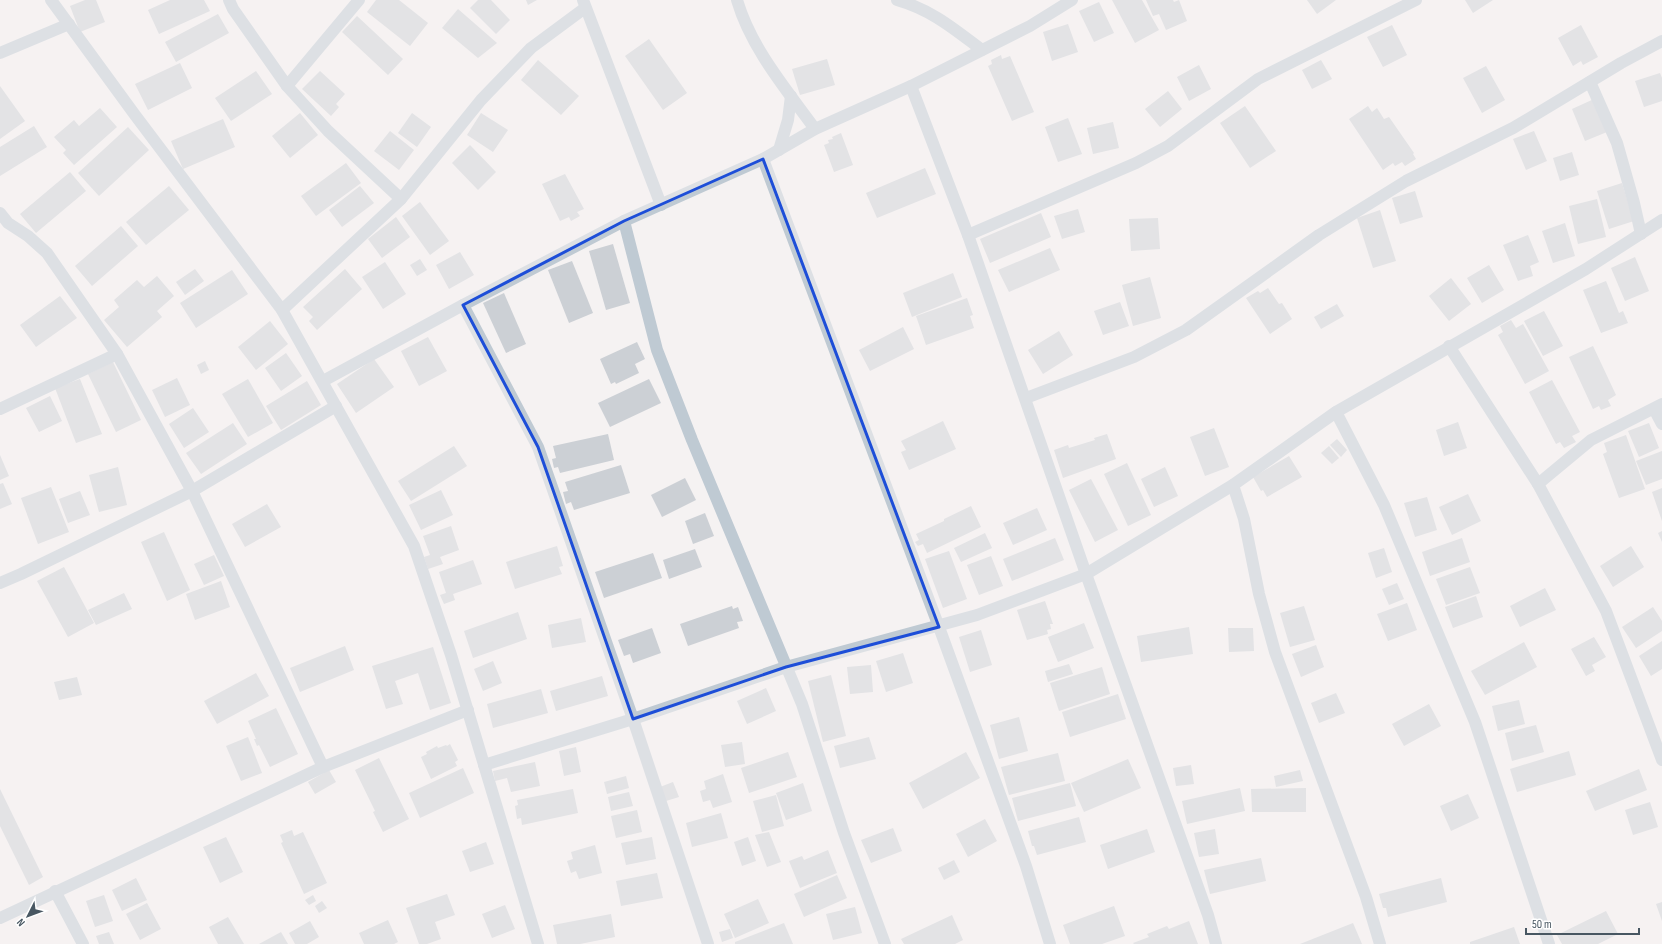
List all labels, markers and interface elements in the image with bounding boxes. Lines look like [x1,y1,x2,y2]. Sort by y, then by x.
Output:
north arrow [8,896,48,936]
scale bar [1526,910,1639,936]
text: N [14,916,28,929]
text: 50 m [1532,917,1552,932]

